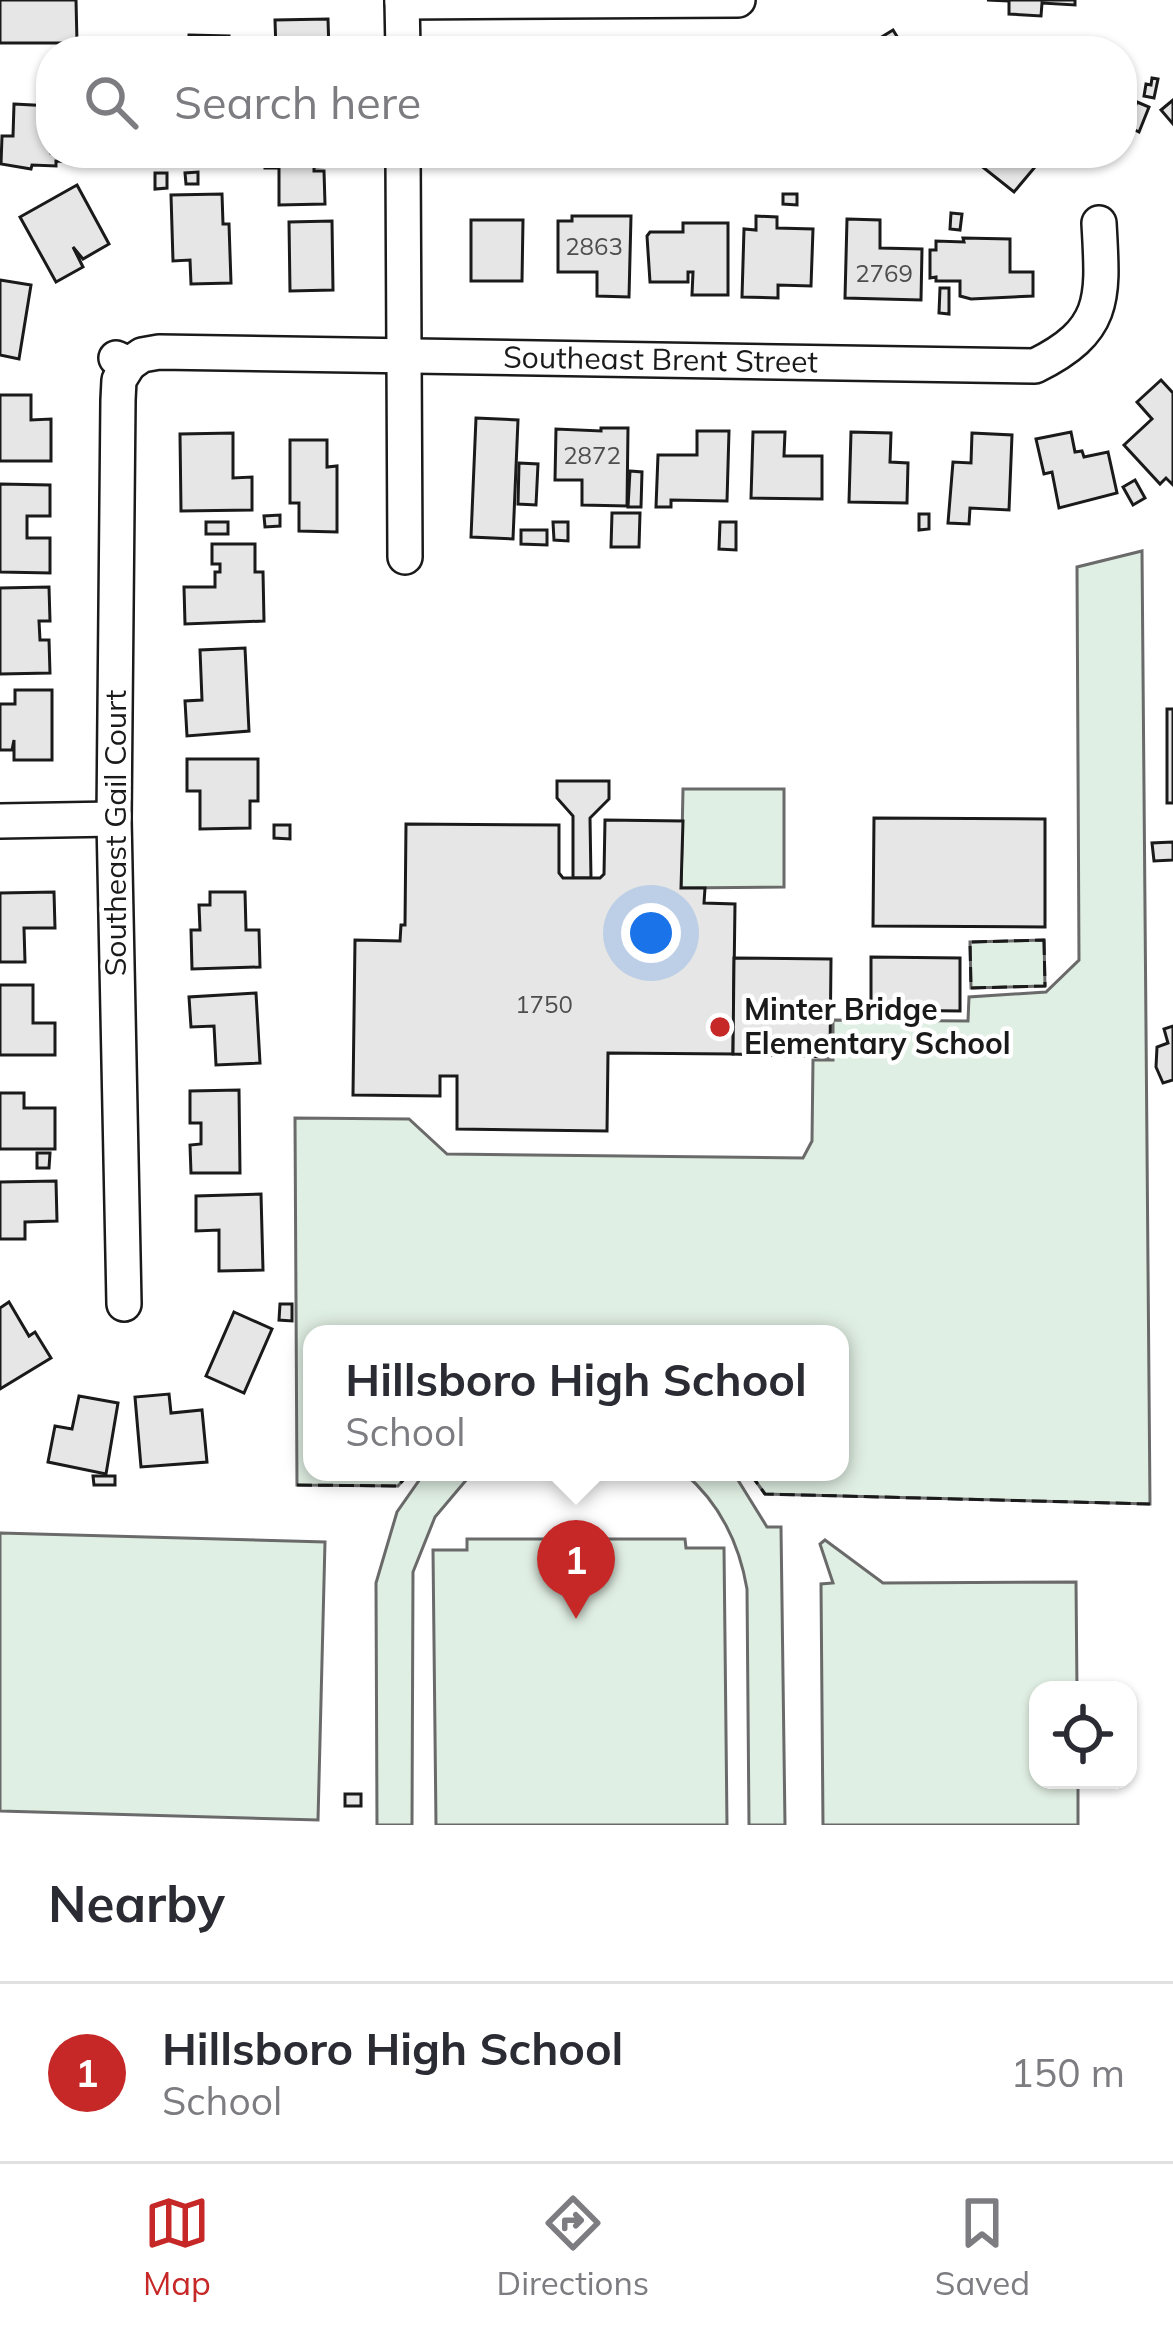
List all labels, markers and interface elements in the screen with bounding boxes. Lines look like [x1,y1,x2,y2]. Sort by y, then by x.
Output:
search box [36,36,1137,168]
icon: search [78,69,144,135]
text: Search here [174,74,421,130]
house number: 2863 [565,231,623,261]
house number: 2769 [855,258,913,288]
street label: Southeast Brent Street [503,338,818,381]
house number: 2872 [563,440,621,470]
street label: Southeast Gail Court [96,690,134,976]
your location [621,903,681,963]
house number: 1750 [515,989,573,1019]
place label: Minter Bridge Elementary School [744,990,1011,1062]
marker: Minter Bridge Elementary School [707,1014,733,1040]
popup [303,1325,849,1481]
text: Hillsboro High School [345,1351,807,1407]
text: School [345,1407,466,1456]
pin: 1 [537,1520,615,1619]
map controls [1029,1681,1137,1789]
button: locate [1029,1681,1137,1789]
text: Nearby [48,1871,225,1935]
text: Hillsboro High School [162,2020,623,2076]
text: 1 [75,2048,99,2097]
text: 150 m [1010,2048,1125,2097]
text: School [162,2076,282,2125]
tab: Map [143,2190,211,2303]
tab: Directions [497,2190,649,2303]
tab: Saved [935,2190,1030,2303]

